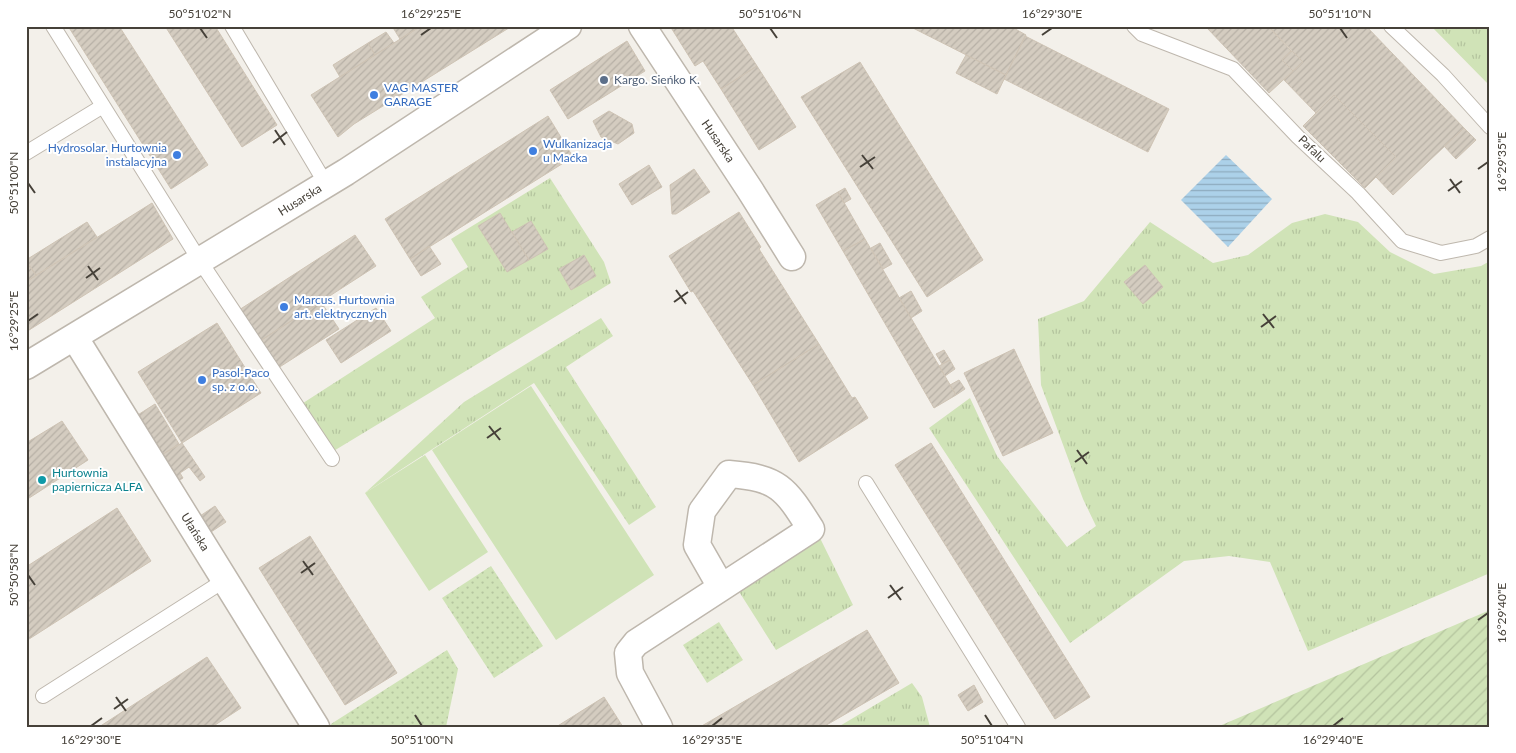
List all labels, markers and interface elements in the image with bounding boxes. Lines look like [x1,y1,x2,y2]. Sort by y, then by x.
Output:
text: 50°51'02"N [169,6,231,21]
text: 16°29'25"E [401,6,461,21]
text: 50°51'06"N [739,6,801,21]
text: 16°29'30"E [1022,6,1082,21]
text: 50°51'10"N [1309,6,1371,21]
place label: Kargo. Sieńko K. [614,72,700,87]
marker: Kargo. Sieńko K. [598,74,610,86]
place label: VAG MASTER GARAGE [384,80,459,109]
marker: VAG MASTER GARAGE [368,89,380,101]
street label: Husarska [699,116,738,165]
street label: Pafalu [1295,132,1329,165]
text: 16°29'35"E [1494,132,1509,192]
place label: Wulkanizacja u Maćka [543,136,612,165]
place label: Hydrosolar. Hurtownia instalacyjna [48,140,167,169]
marker: Wulkanizacja u Maćka [527,145,539,157]
marker: Hydrosolar. Hurtownia instalacyjna [171,149,183,161]
text: 50°51'00"N [6,152,21,214]
street label: Husarska [275,180,324,219]
text: 16°29'25"E [6,291,21,351]
place label: Marcus. Hurtownia art. elektrycznych [294,292,395,321]
marker: Marcus. Hurtownia art. elektrycznych [278,301,290,313]
place label: Pasol-Paco sp. z o.o. [212,365,270,394]
marker: Pasol-Paco sp. z o.o. [196,374,208,386]
place label: Hurtownia papiernicza ALFA [52,465,144,494]
marker: Hurtownia papiernicza ALFA [36,474,48,486]
street label: Ułańska [178,510,213,554]
text: 50°50'58"N [6,544,21,606]
text: 16°29'40"E [1494,583,1509,643]
text: 16°29'30"E [61,732,121,747]
text: 50°51'00"N [391,732,453,747]
text: 16°29'35"E [682,732,742,747]
text: 50°51'04"N [961,732,1023,747]
text: 16°29'40"E [1303,732,1363,747]

